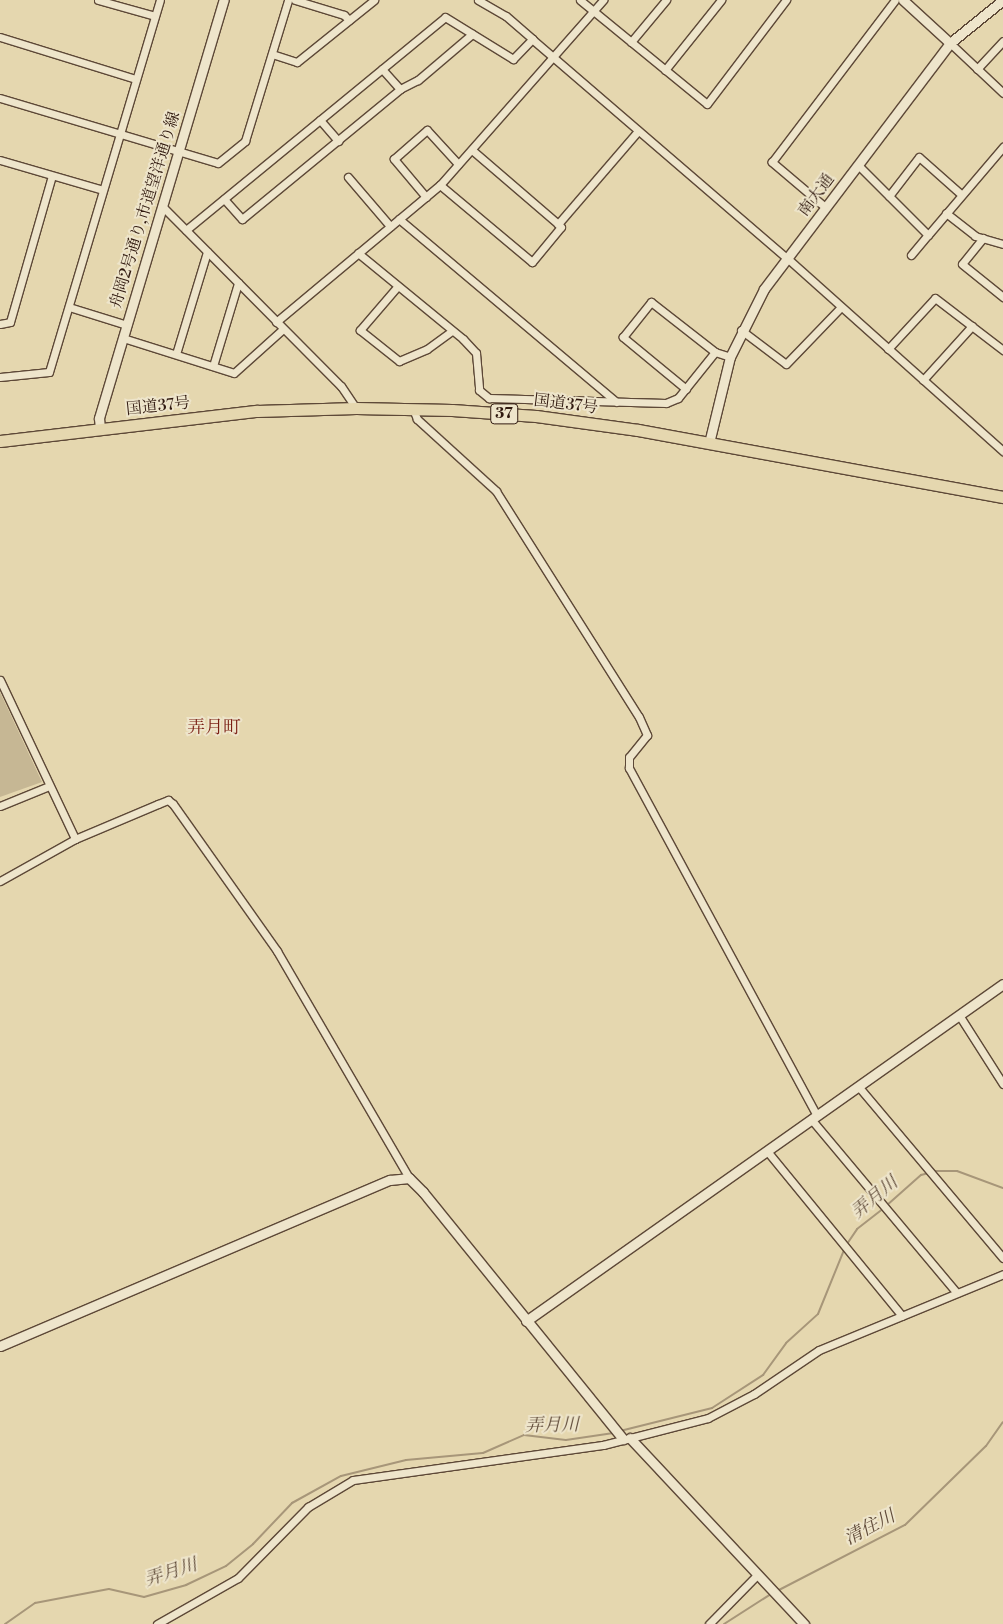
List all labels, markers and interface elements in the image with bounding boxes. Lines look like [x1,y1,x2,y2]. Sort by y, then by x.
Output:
street label: 舟岡2号通り,市道望洋通り線 [106,109,184,311]
street label: 南大通 [794,170,838,220]
street label: 国道37号 [533,391,599,417]
street label: 国道37号 [125,393,191,419]
road number: 37 [489,402,519,426]
district label: 弄月町 [187,717,241,739]
water label: 弄月川 [847,1172,903,1224]
water label: 弄月川 [525,1415,579,1437]
water label: 清住川 [841,1506,899,1550]
water label: 弄月川 [142,1554,200,1592]

